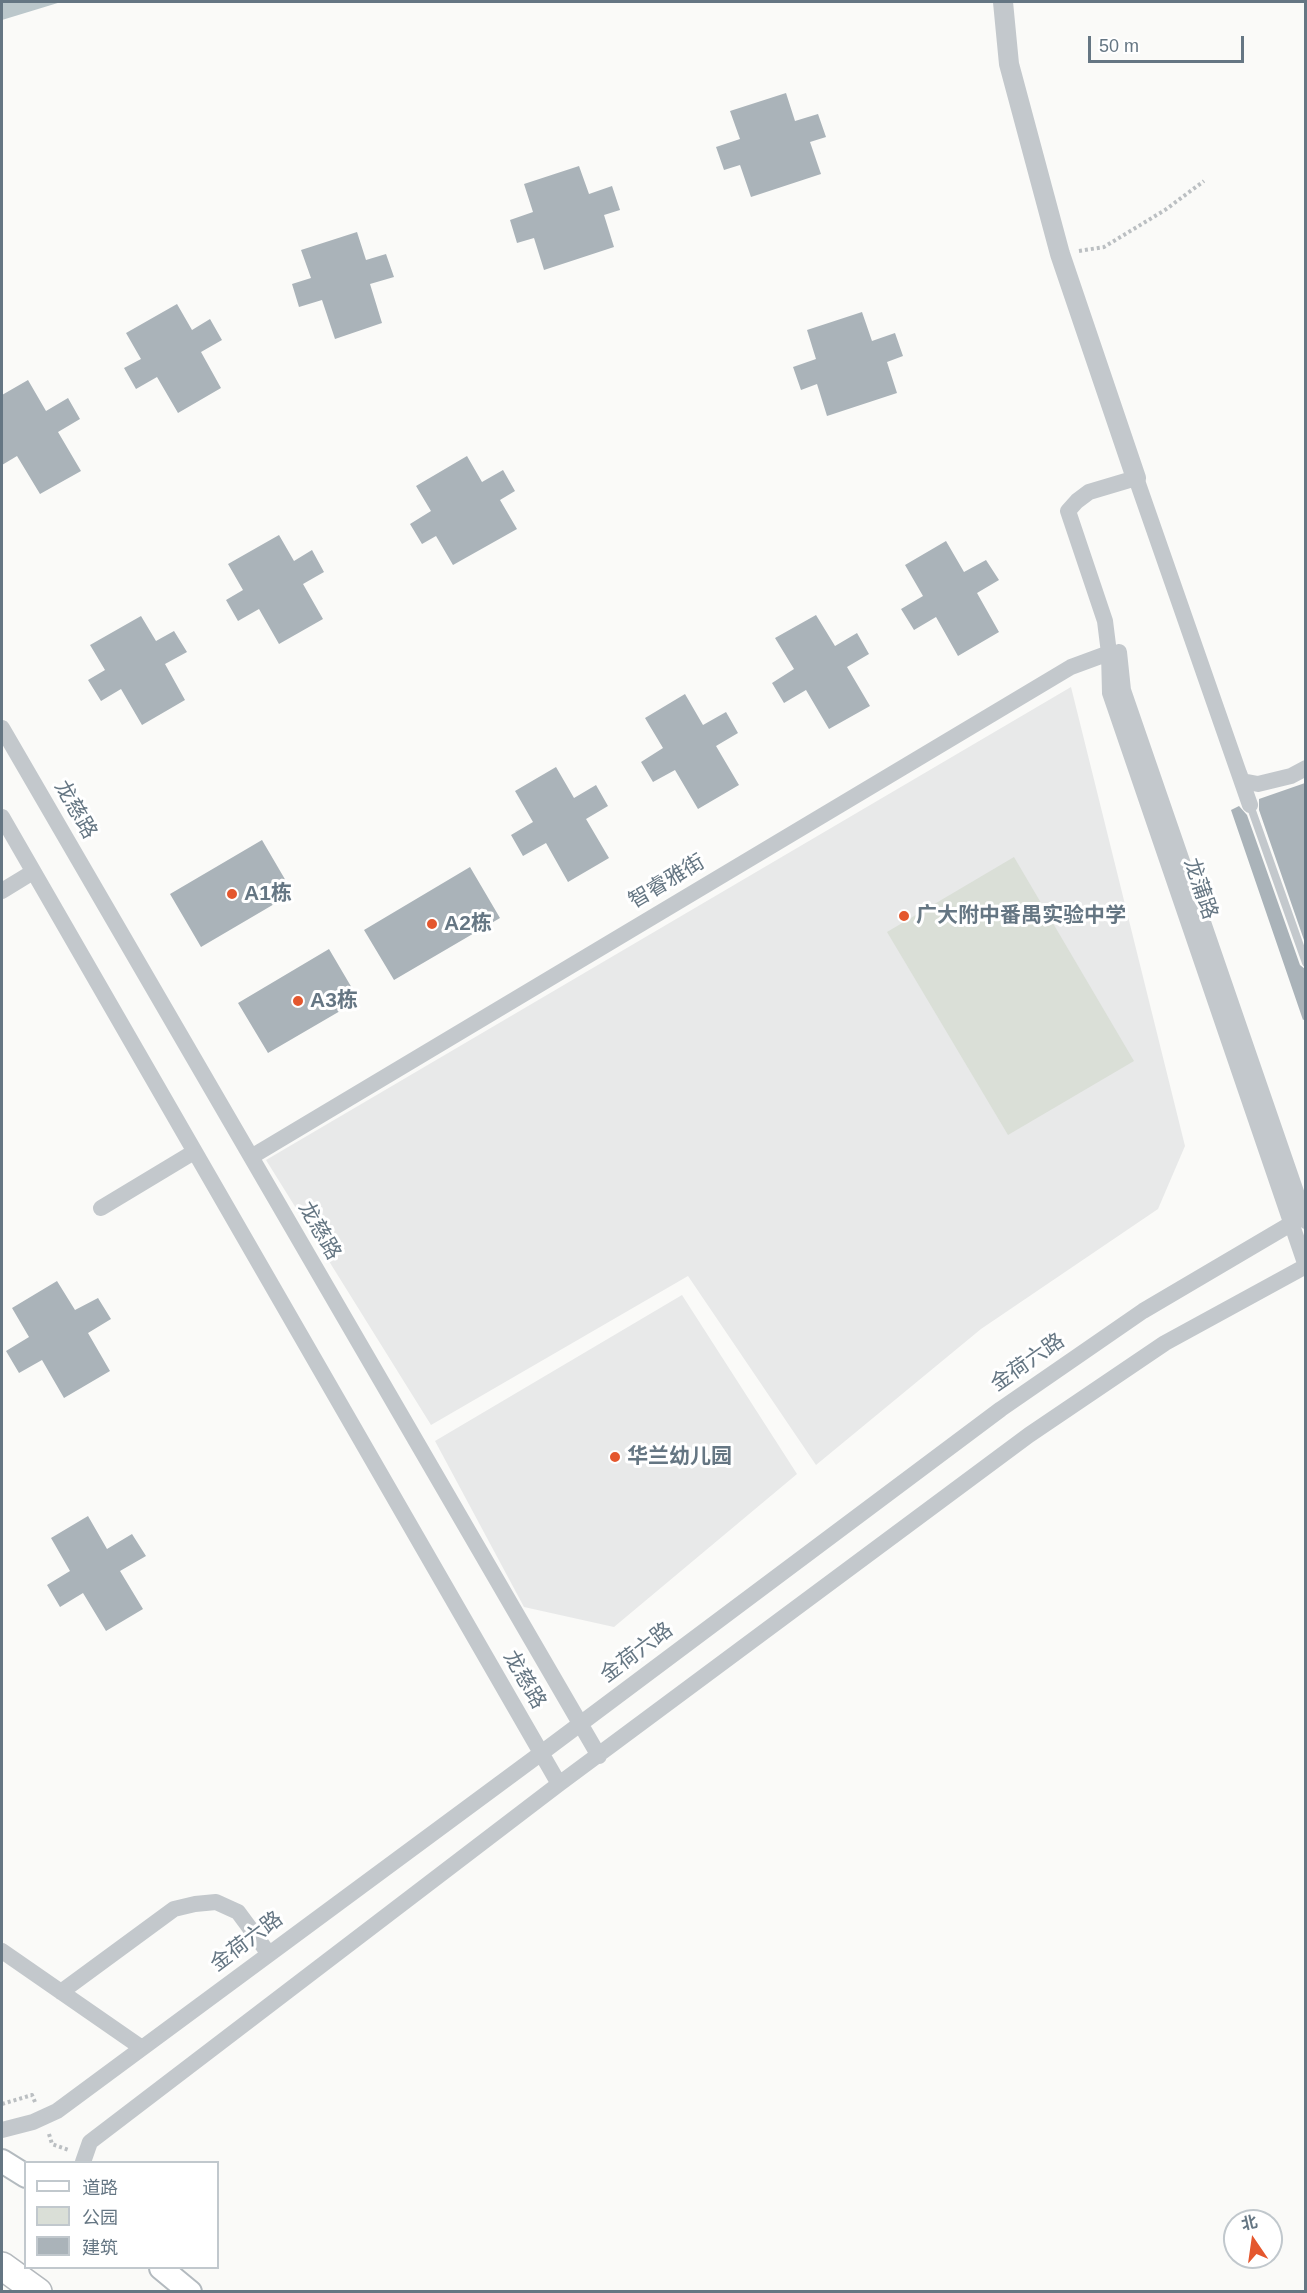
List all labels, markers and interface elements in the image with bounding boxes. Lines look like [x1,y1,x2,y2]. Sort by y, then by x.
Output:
scale bar [1091,24,1247,62]
text: 50 m [1099,36,1139,56]
street label: 龙慈路 [48,776,102,844]
street label: 智睿雅街 [625,850,709,914]
street label: 龙蒲路 [1178,855,1222,923]
place label: A1栋 [244,881,292,907]
marker: A1栋 [225,887,239,901]
place label: 广大附中番禺实验中学 [916,903,1126,929]
marker: 广大附中番禺实验中学 [897,909,911,923]
place label: A2栋 [444,911,492,937]
marker: A2栋 [425,917,439,931]
place label: A3栋 [310,988,358,1014]
marker: A3栋 [291,994,305,1008]
street label: 龙慈路 [292,1197,346,1265]
street label: 金荷六路 [986,1329,1070,1397]
place label: 华兰幼儿园 [627,1444,732,1470]
marker: 华兰幼儿园 [608,1450,622,1464]
street label: 金荷六路 [596,1618,678,1688]
street label: 龙慈路 [497,1646,551,1714]
street label: 金荷六路 [206,1907,288,1977]
legend [24,2161,219,2269]
text: 道路 [82,2178,118,2198]
text: 公园 [82,2208,118,2228]
north arrow [1223,2209,1283,2269]
text: 北 [1240,2213,1259,2233]
text: 建筑 [82,2238,118,2258]

